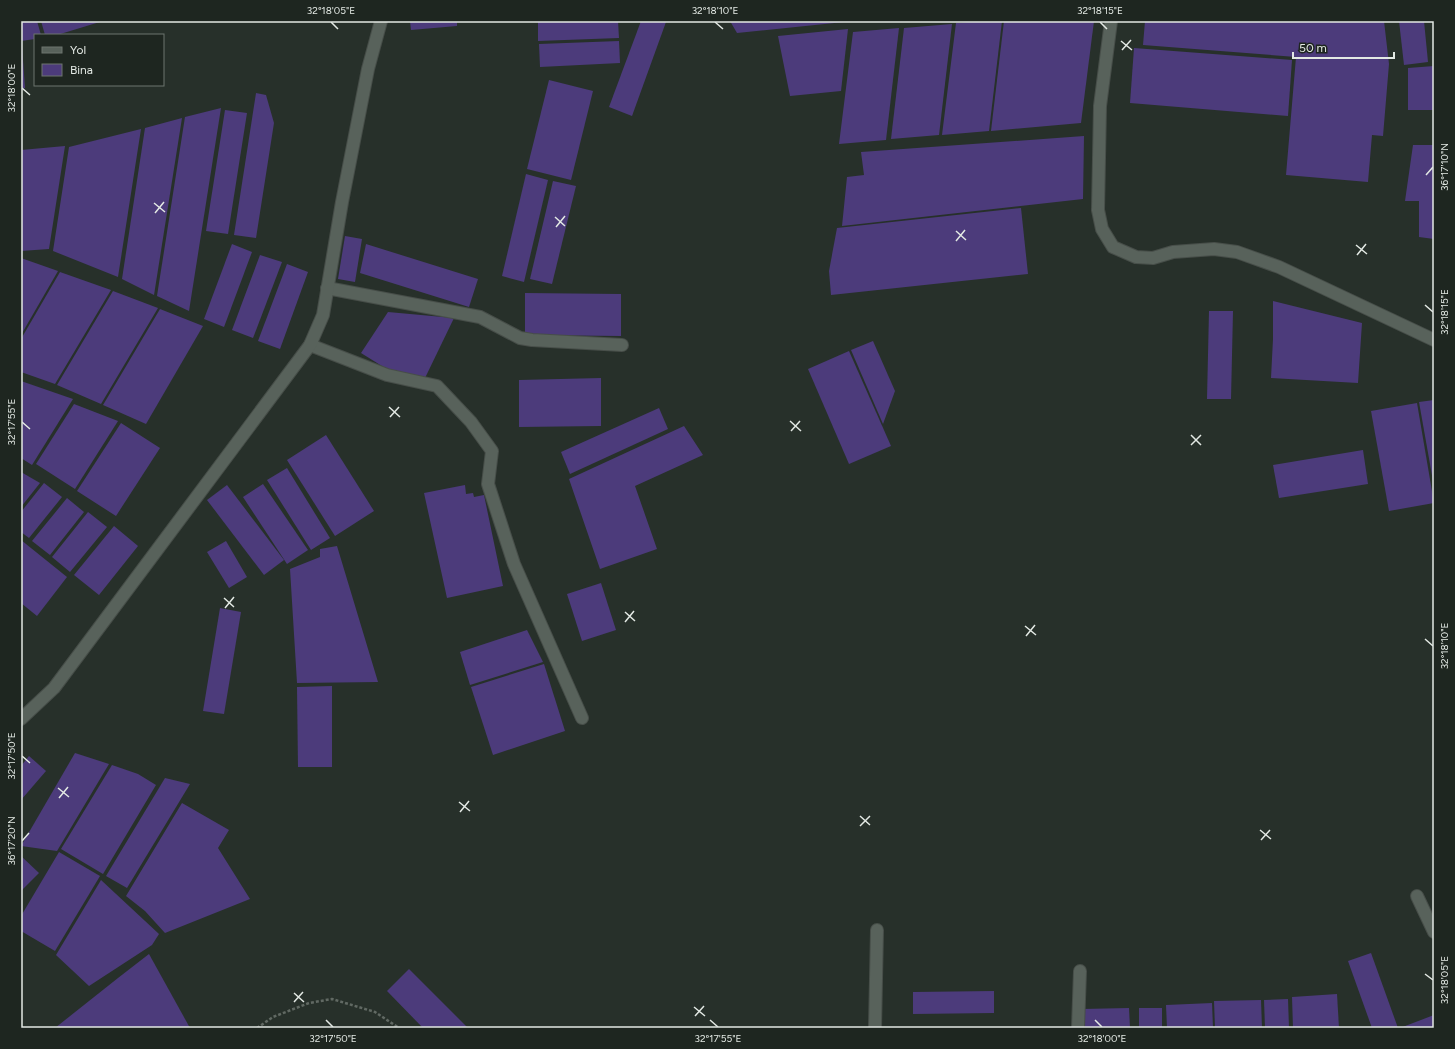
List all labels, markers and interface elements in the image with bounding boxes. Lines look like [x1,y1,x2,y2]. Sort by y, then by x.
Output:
text: 32°18'05"E [307,4,355,17]
text: 32°18'10"E [692,4,738,17]
text: 32°18'15"E [1077,4,1123,17]
legend [34,34,164,86]
scale bar [1293,34,1394,60]
text: 50 m [1299,41,1327,55]
text: Yol [70,43,86,57]
text: 32°18'00"E [5,63,18,112]
text: Bina [70,63,93,77]
text: 36°17'10"N [1438,143,1451,191]
text: 32°18'15"E [1438,289,1451,335]
text: 32°17'55"E [5,399,18,445]
text: 32°18'10"E [1438,623,1451,669]
text: 32°17'50"E [5,732,18,780]
text: 36°17'20"N [5,816,18,866]
text: 32°18'05"E [1438,956,1451,1004]
text: 32°17'50"E [309,1032,357,1045]
text: 32°17'55"E [695,1032,741,1045]
text: 32°18'00"E [1078,1032,1127,1045]

